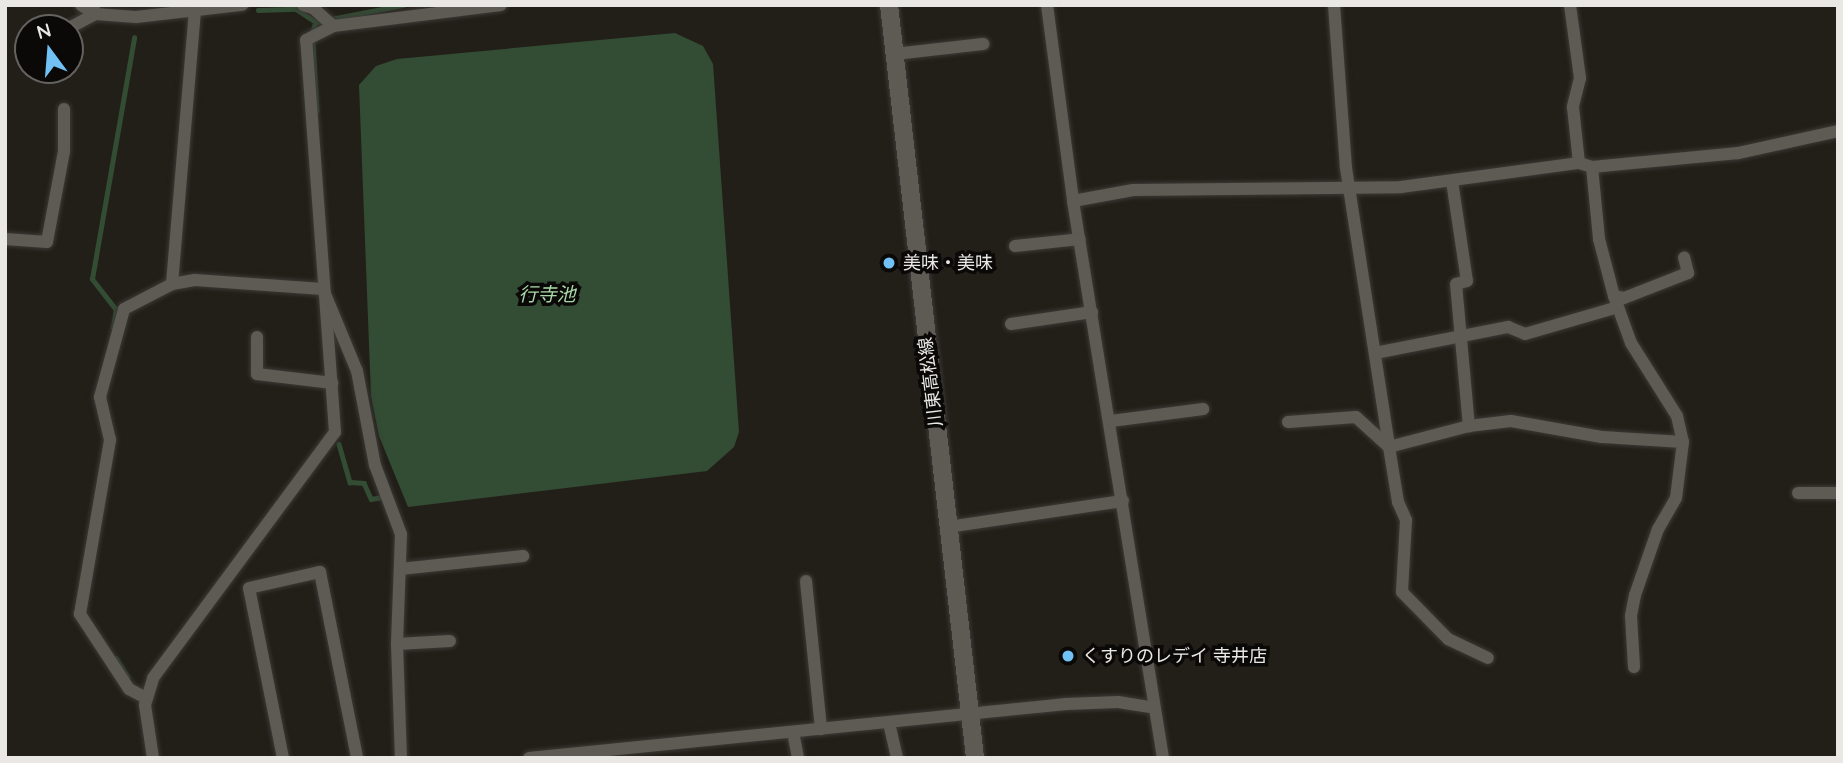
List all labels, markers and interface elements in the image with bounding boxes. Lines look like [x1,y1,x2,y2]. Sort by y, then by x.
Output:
north arrow [14,14,84,84]
text: N [34,17,54,44]
place label: 美味・美味 [903,252,993,274]
marker: 美味・美味 [881,255,897,271]
water label: 行寺池 [519,284,575,306]
street label: 川東高松線 [915,336,947,428]
place label: くすりのレデイ 寺井店 [1082,645,1267,667]
marker: くすりのレデイ 寺井店 [1060,648,1076,664]

